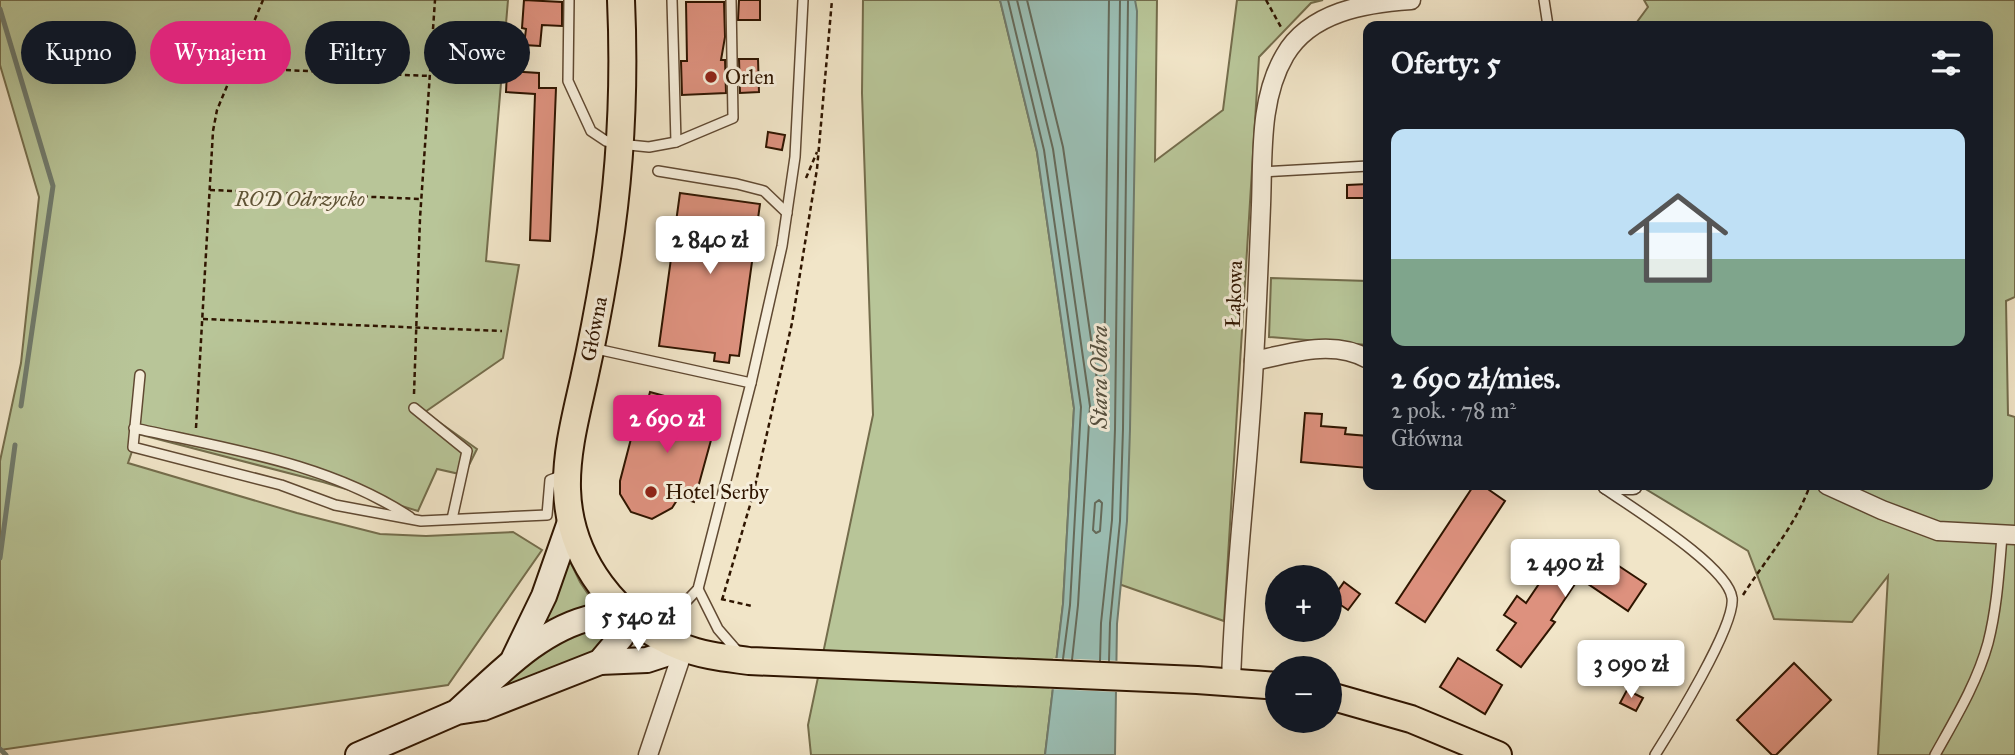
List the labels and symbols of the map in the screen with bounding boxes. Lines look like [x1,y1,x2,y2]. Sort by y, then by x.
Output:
place label: Orlen [725,64,775,90]
marker: Orlen [703,69,719,85]
park label: ROD Odrzycko [234,186,365,212]
pin: 2 840 zł [638,216,782,276]
street label: Łąkowa [1220,260,1248,328]
street label: Główna [575,294,613,364]
water label: Stara Odra [1085,325,1113,430]
pin: 2 690 zł [595,396,739,455]
place label: Hotel Serby [665,479,770,505]
marker: Hotel Serby [643,484,659,500]
pin: 2 490 zł [1493,540,1637,599]
pin: 5 540 zł [566,594,710,653]
pin: 3 090 zł [1559,640,1703,700]

